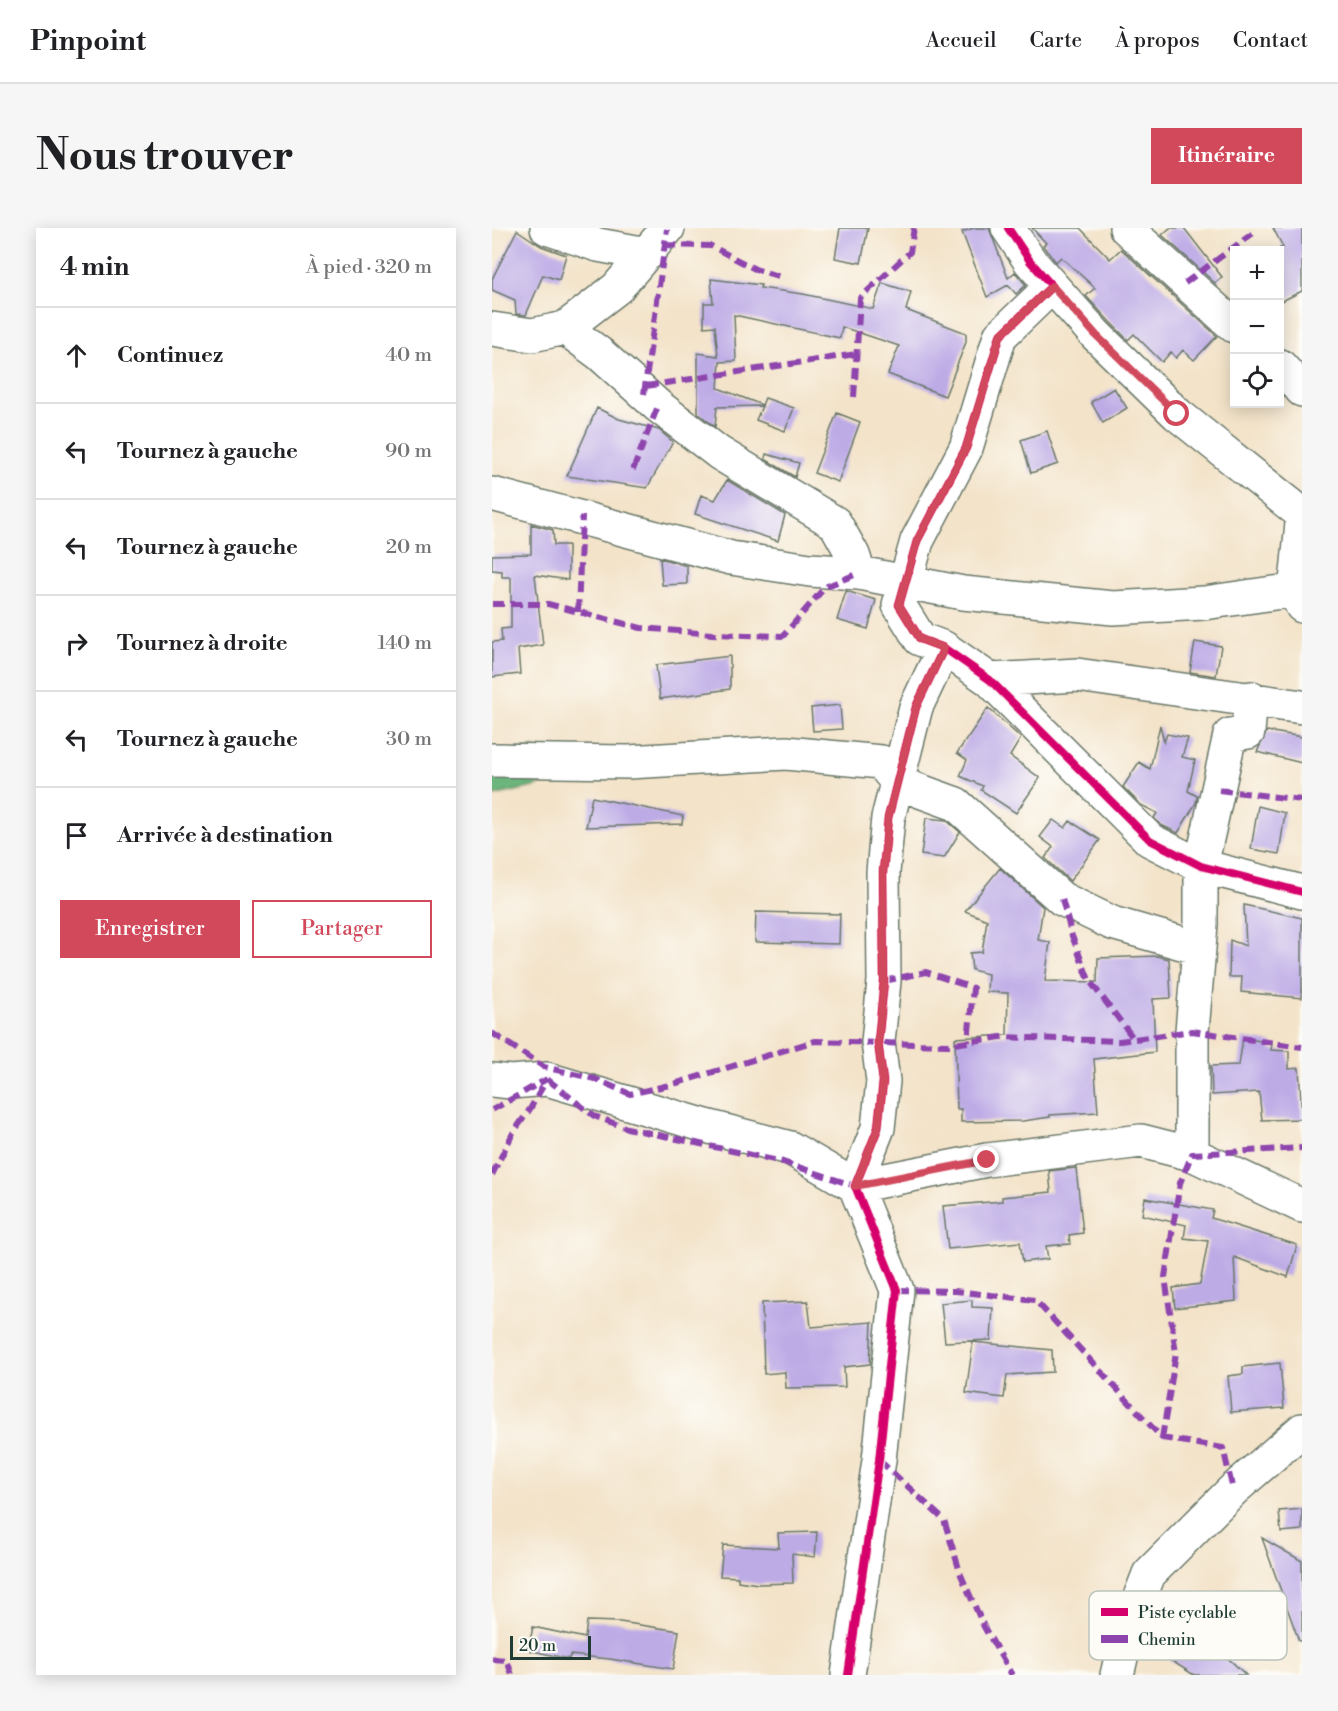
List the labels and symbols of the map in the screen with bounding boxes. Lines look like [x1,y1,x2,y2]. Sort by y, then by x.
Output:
route start [1163,400,1189,426]
route end [973,1146,999,1172]
legend [1089,1591,1287,1660]
text: Piste cyclable [1138,1603,1236,1623]
text: Chemin [1138,1630,1196,1650]
scale bar [510,1633,591,1660]

